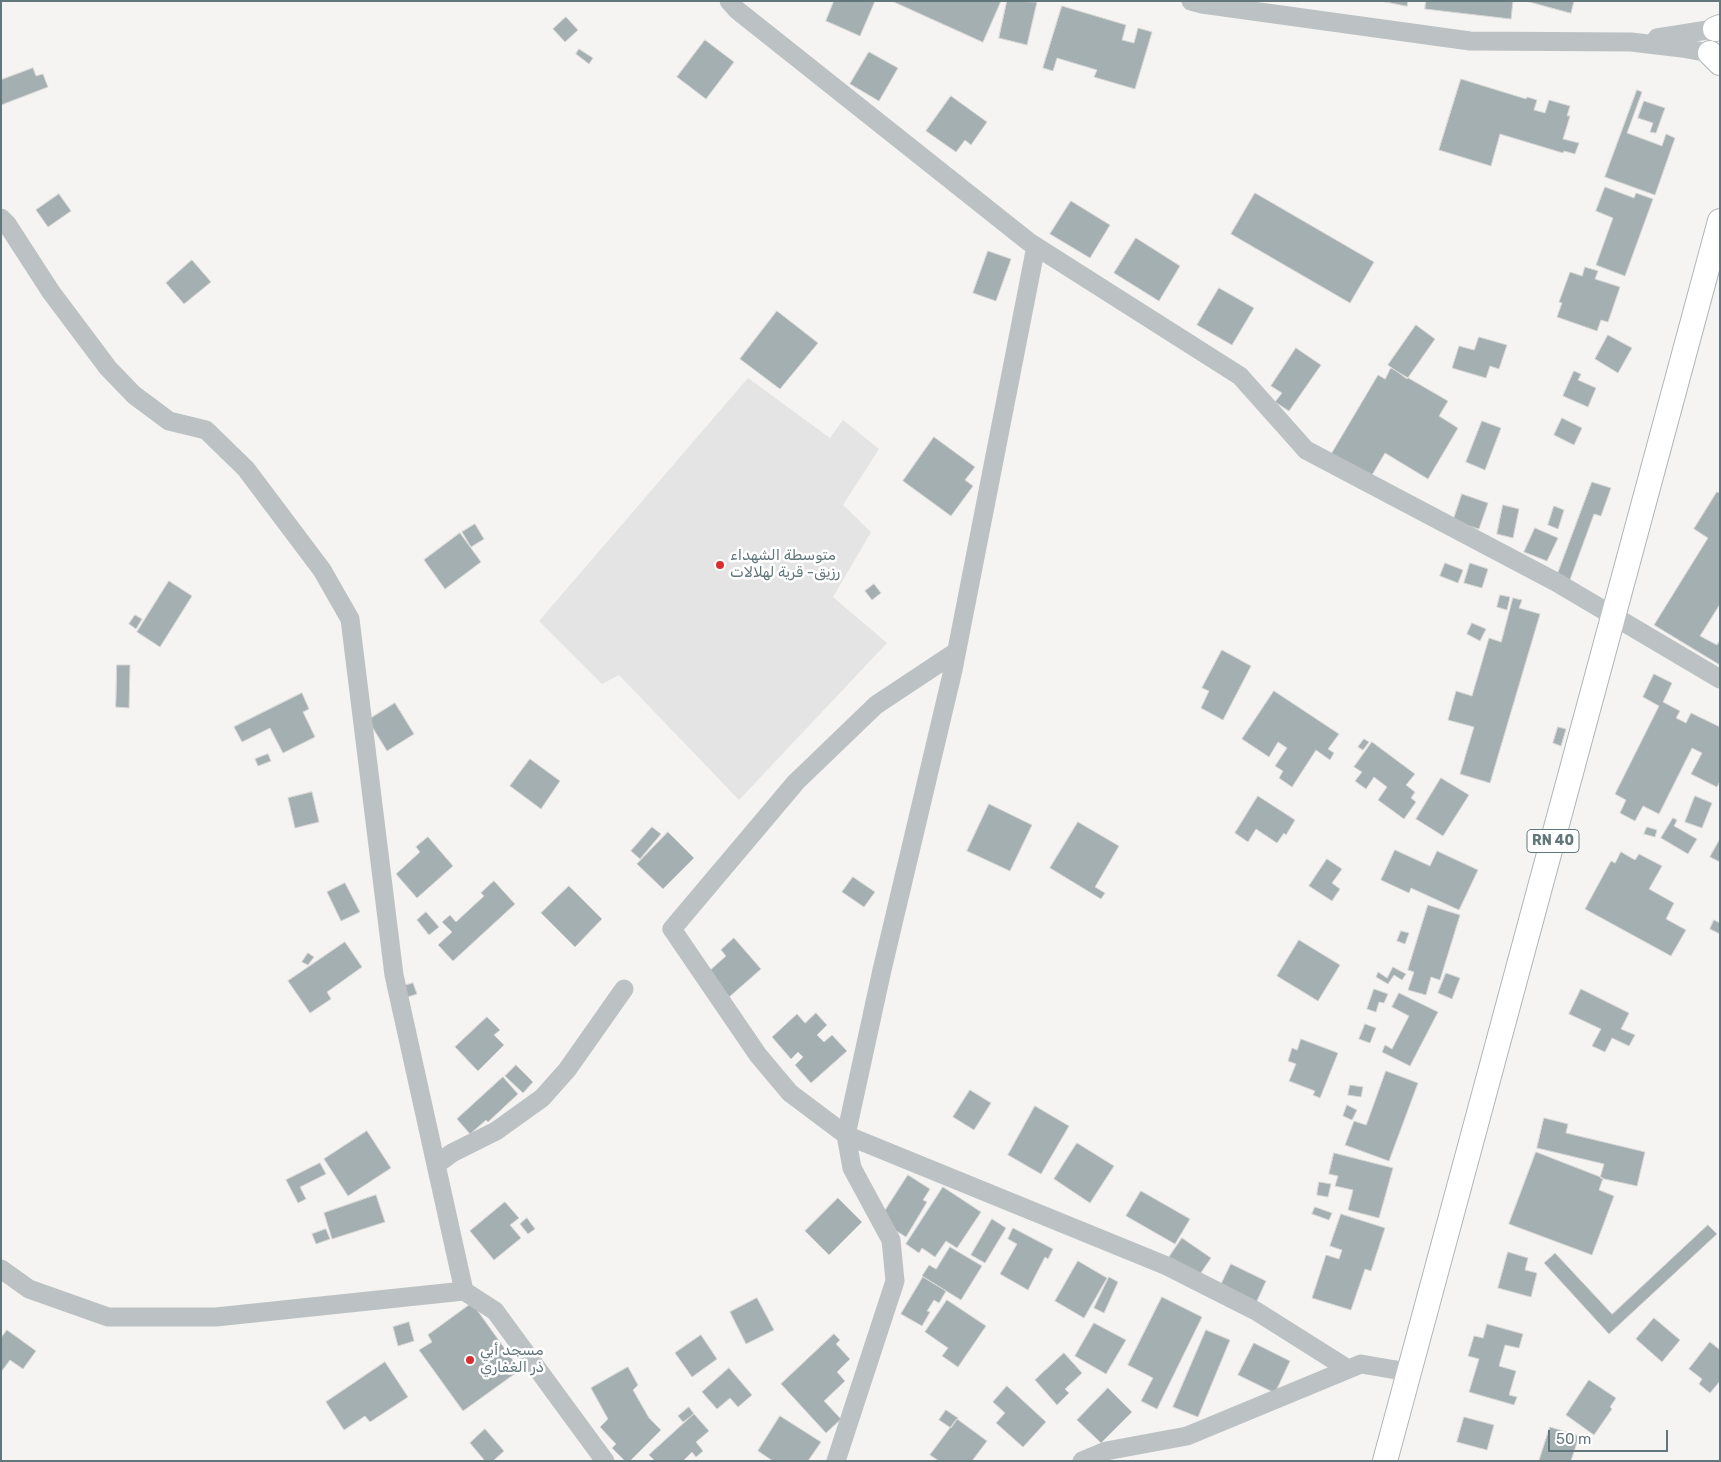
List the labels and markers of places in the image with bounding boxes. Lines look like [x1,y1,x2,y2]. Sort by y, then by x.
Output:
place label: متوسطة الشهداء رزيق- قرية لهلالات [730,547,840,582]
marker: متوسطة الشهداء رزيق- قرية لهلالات [714,559,726,571]
place label: مسجد أبي ذر الغفاري [480,1342,544,1377]
marker: مسجد أبي ذر الغفاري [464,1354,476,1366]

